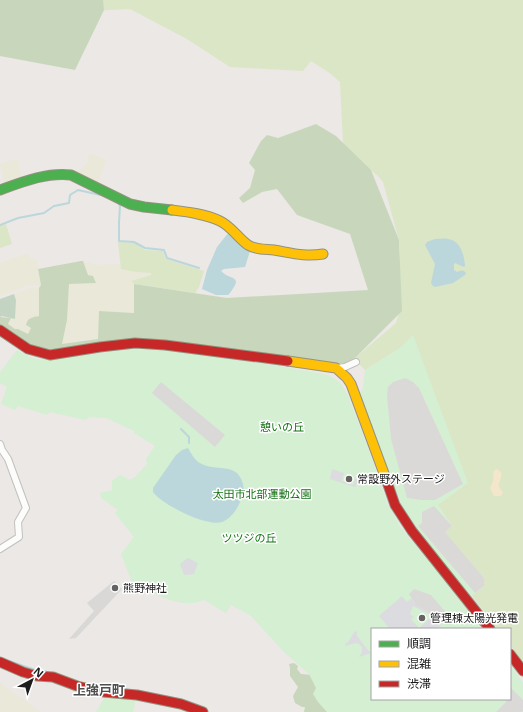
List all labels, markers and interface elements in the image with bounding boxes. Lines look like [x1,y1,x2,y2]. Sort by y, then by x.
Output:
park label: 憩いの丘 [260,419,304,434]
place label: 常設野外ステージ [357,471,445,486]
marker: 常設野外ステージ [344,474,354,484]
park label: 太田市北部運動公園 [213,486,312,501]
park label: ツツジの丘 [222,530,277,545]
place label: 熊野神社 [123,580,167,595]
marker: 熊野神社 [110,583,120,593]
place label: 管理棟太陽光発電 [430,610,518,625]
marker: 管理棟太陽光発電 [417,613,427,623]
legend [371,628,511,700]
text: 順調 [407,635,431,652]
text: 混雑 [407,655,431,672]
north arrow [12,660,52,700]
text: N [31,663,47,681]
text: 渋滞 [407,675,431,692]
district label: 上強戸町 [73,681,125,699]

